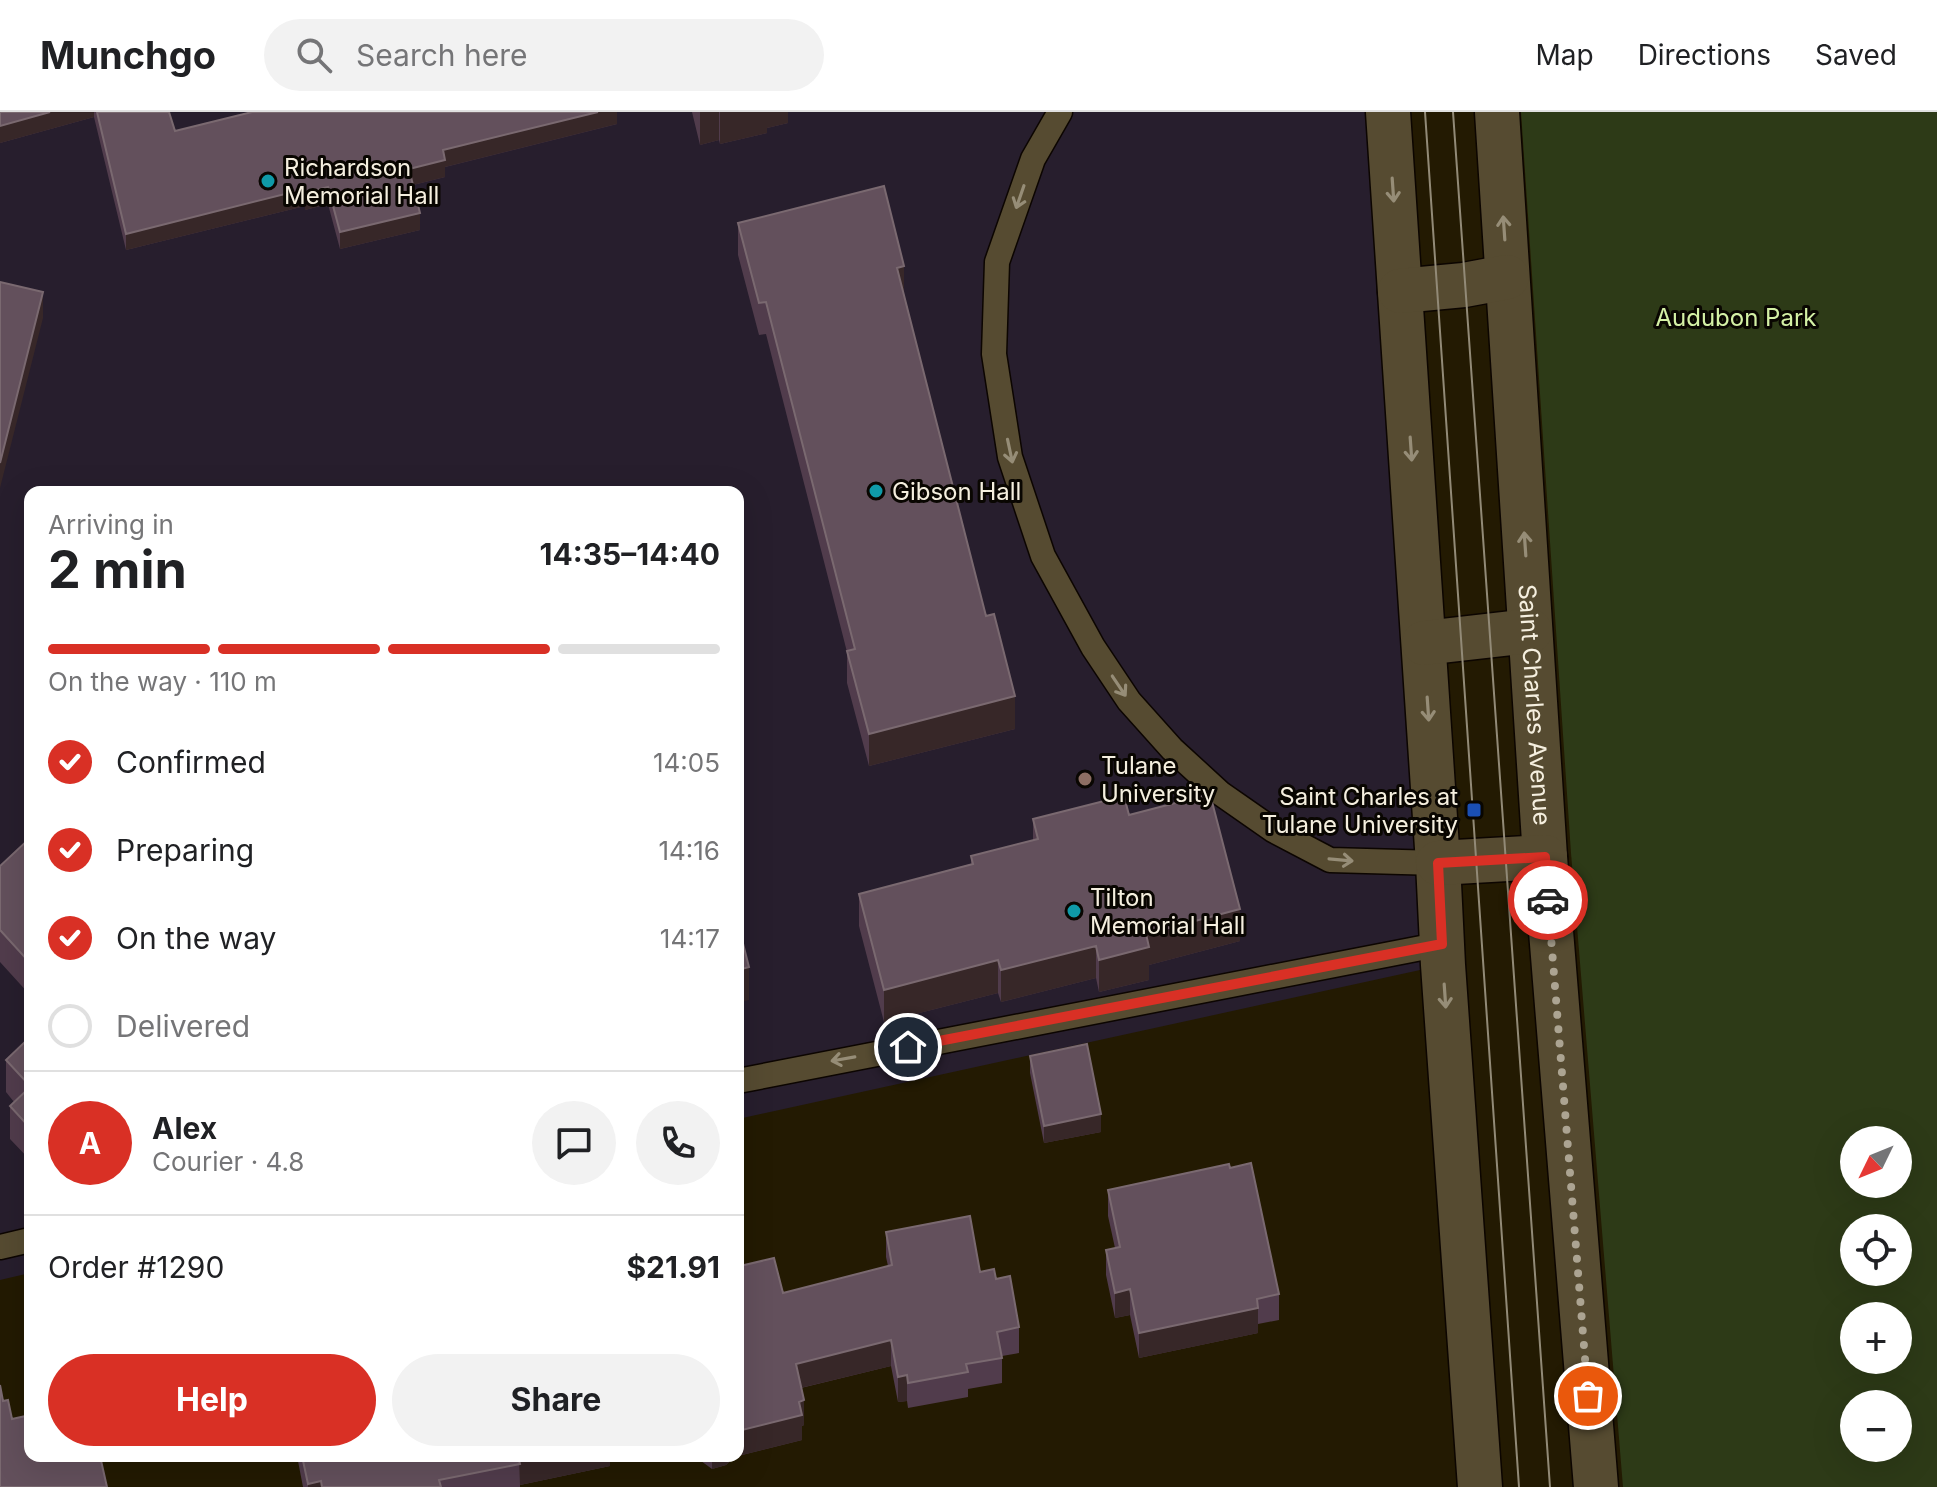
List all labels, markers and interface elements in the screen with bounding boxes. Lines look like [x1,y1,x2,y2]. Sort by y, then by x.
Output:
search box [264,19,824,91]
text: Munchgo [40,32,216,78]
icon: search [292,33,336,77]
text: Search here [356,37,528,73]
text: Map [1535,38,1594,72]
text: Directions [1638,38,1771,72]
text: Saved [1815,38,1897,72]
place label: Richardson Memorial Hall [284,153,439,210]
marker: Richardson Memorial Hall [259,172,277,190]
one-way arrow [1386,176,1401,203]
one-way arrow [1012,184,1026,208]
one-way arrow [1496,215,1511,242]
park label: Audubon Park [1655,303,1817,332]
one-way arrow [1404,435,1419,462]
one-way arrow [1003,438,1018,464]
place label: Gibson Hall [892,477,1021,506]
marker: Gibson Hall [867,482,885,500]
text: Arriving in [48,509,174,540]
one-way arrow [1517,531,1532,558]
text: 14:35–14:40 [539,536,720,572]
text: 2 min [48,538,187,601]
street label: Saint Charles Avenue [1513,583,1557,826]
text: On the way · 110 m [48,666,277,697]
one-way arrow [1111,674,1127,696]
one-way arrow [1421,695,1436,722]
icon: check [48,740,92,784]
text: Confirmed [116,744,266,780]
text: 14:05 [653,747,720,778]
place label: Tulane University [1101,751,1215,808]
marker: Tulane University [1076,770,1094,788]
place label: Saint Charles at Tulane University [1262,782,1458,839]
marker: Saint Charles at Tulane University [1465,801,1483,819]
icon: check [48,828,92,872]
text: Preparing [116,832,254,868]
text: 14:16 [658,835,720,866]
one-way arrow [1327,853,1354,868]
courier [1508,860,1588,940]
icon: car [1526,878,1570,922]
place label: Tilton Memorial Hall [1090,883,1245,940]
marker: Tilton Memorial Hall [1065,902,1083,920]
icon: check [48,916,92,960]
text: On the way [116,920,276,956]
text: 14:17 [660,923,720,954]
one-way arrow [1438,982,1453,1009]
text: Delivered [116,1008,250,1044]
pin [874,1013,942,1081]
icon: home [886,1025,930,1069]
one-way arrow [830,1053,856,1068]
button: chat [532,1101,616,1185]
button: phone [636,1101,720,1185]
text: Alex [152,1110,217,1146]
text: A [79,1125,101,1161]
north arrow [1840,1126,1912,1198]
map controls [1840,1126,1912,1462]
text: Courier · 4.8 [152,1146,304,1177]
button: locate [1840,1214,1912,1286]
text: Order #1290 [48,1249,224,1285]
text: $21.91 [626,1249,720,1285]
button: + [1840,1302,1912,1374]
button: Help [48,1354,376,1446]
button: Share [392,1354,720,1446]
pin [1554,1362,1622,1430]
icon: bag [1566,1374,1610,1418]
button: − [1840,1390,1912,1462]

